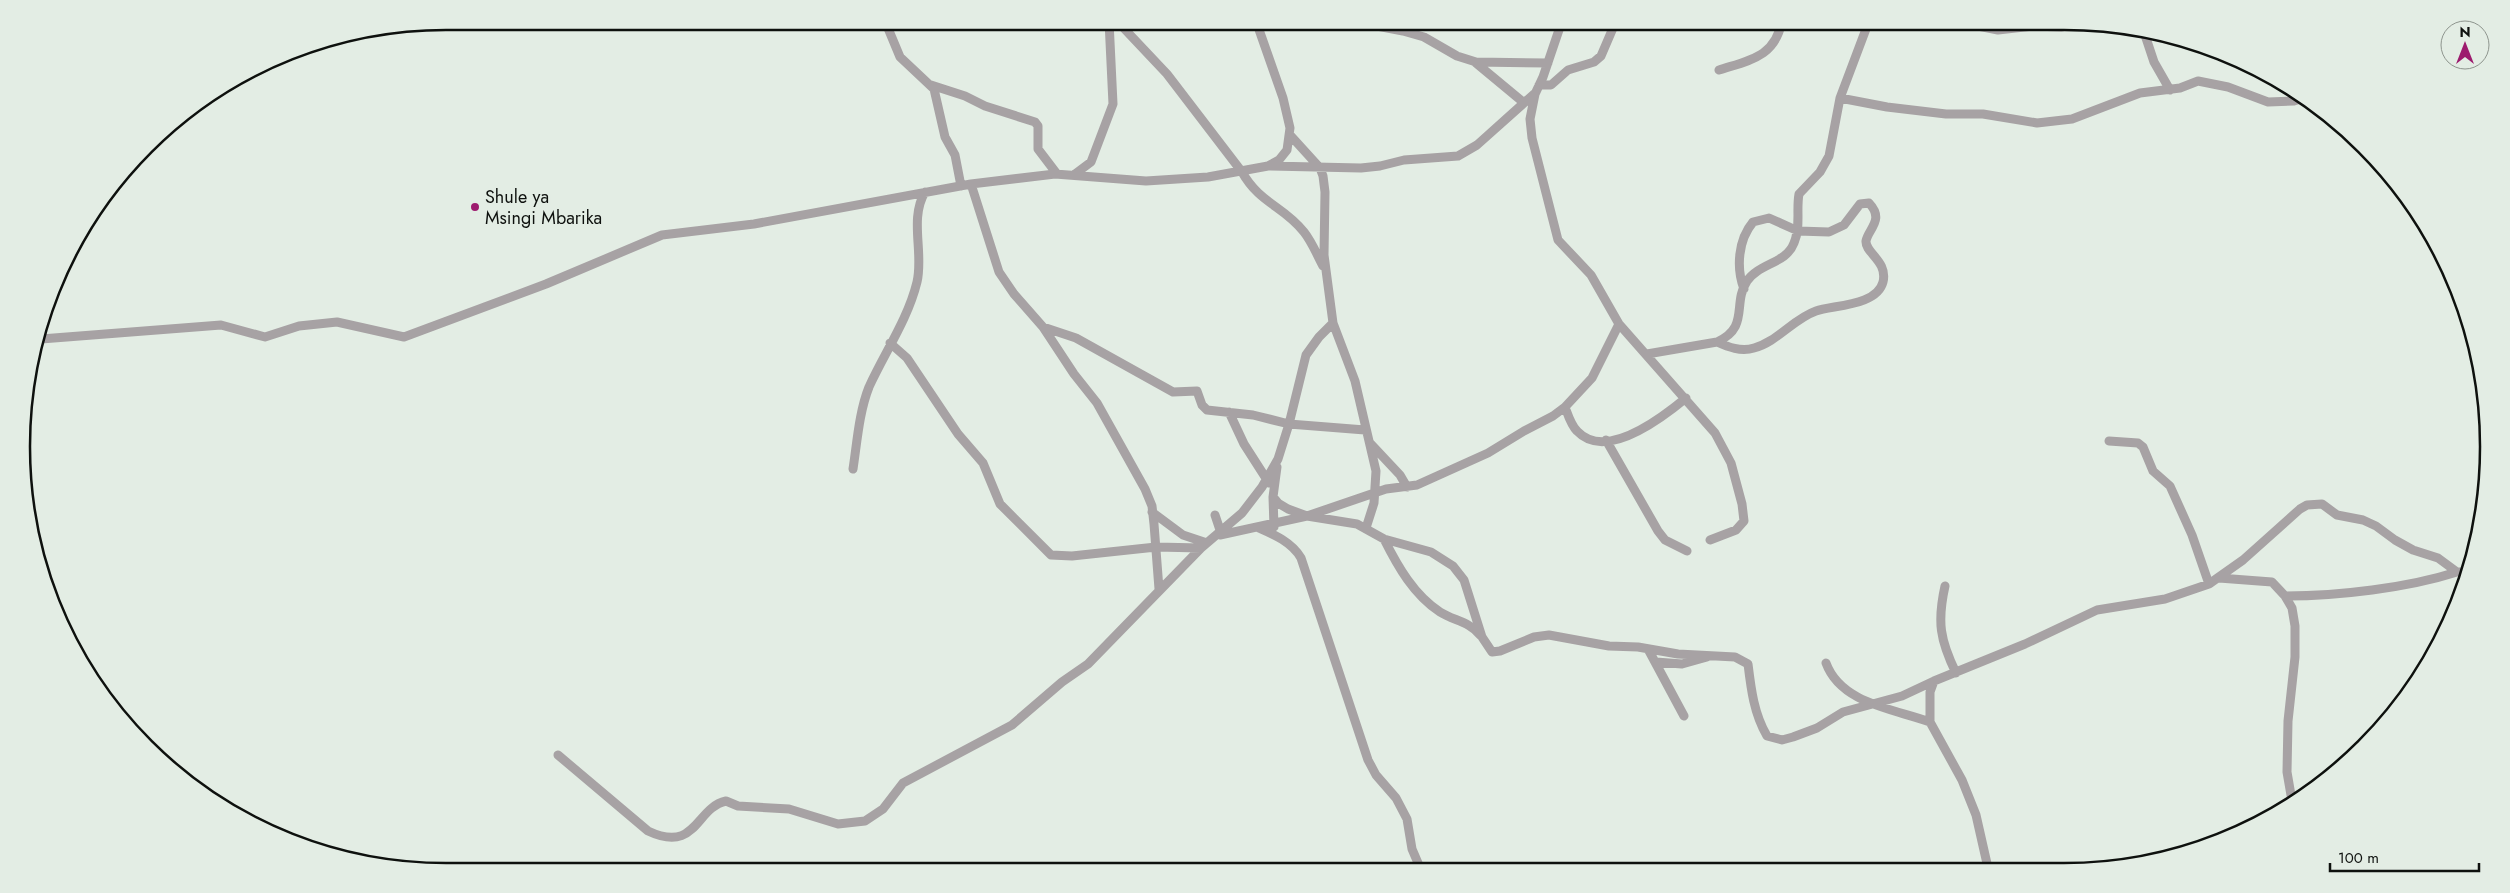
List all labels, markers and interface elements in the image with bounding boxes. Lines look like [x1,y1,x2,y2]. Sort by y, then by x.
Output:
north arrow [2440,20,2490,70]
text: N [2459,22,2471,42]
place label: Shule ya Msingi Mbarika [485,184,602,231]
marker: Shule ya Msingi Mbarika [469,201,481,213]
scale bar [2330,840,2479,872]
text: 100 m [2338,847,2379,869]

